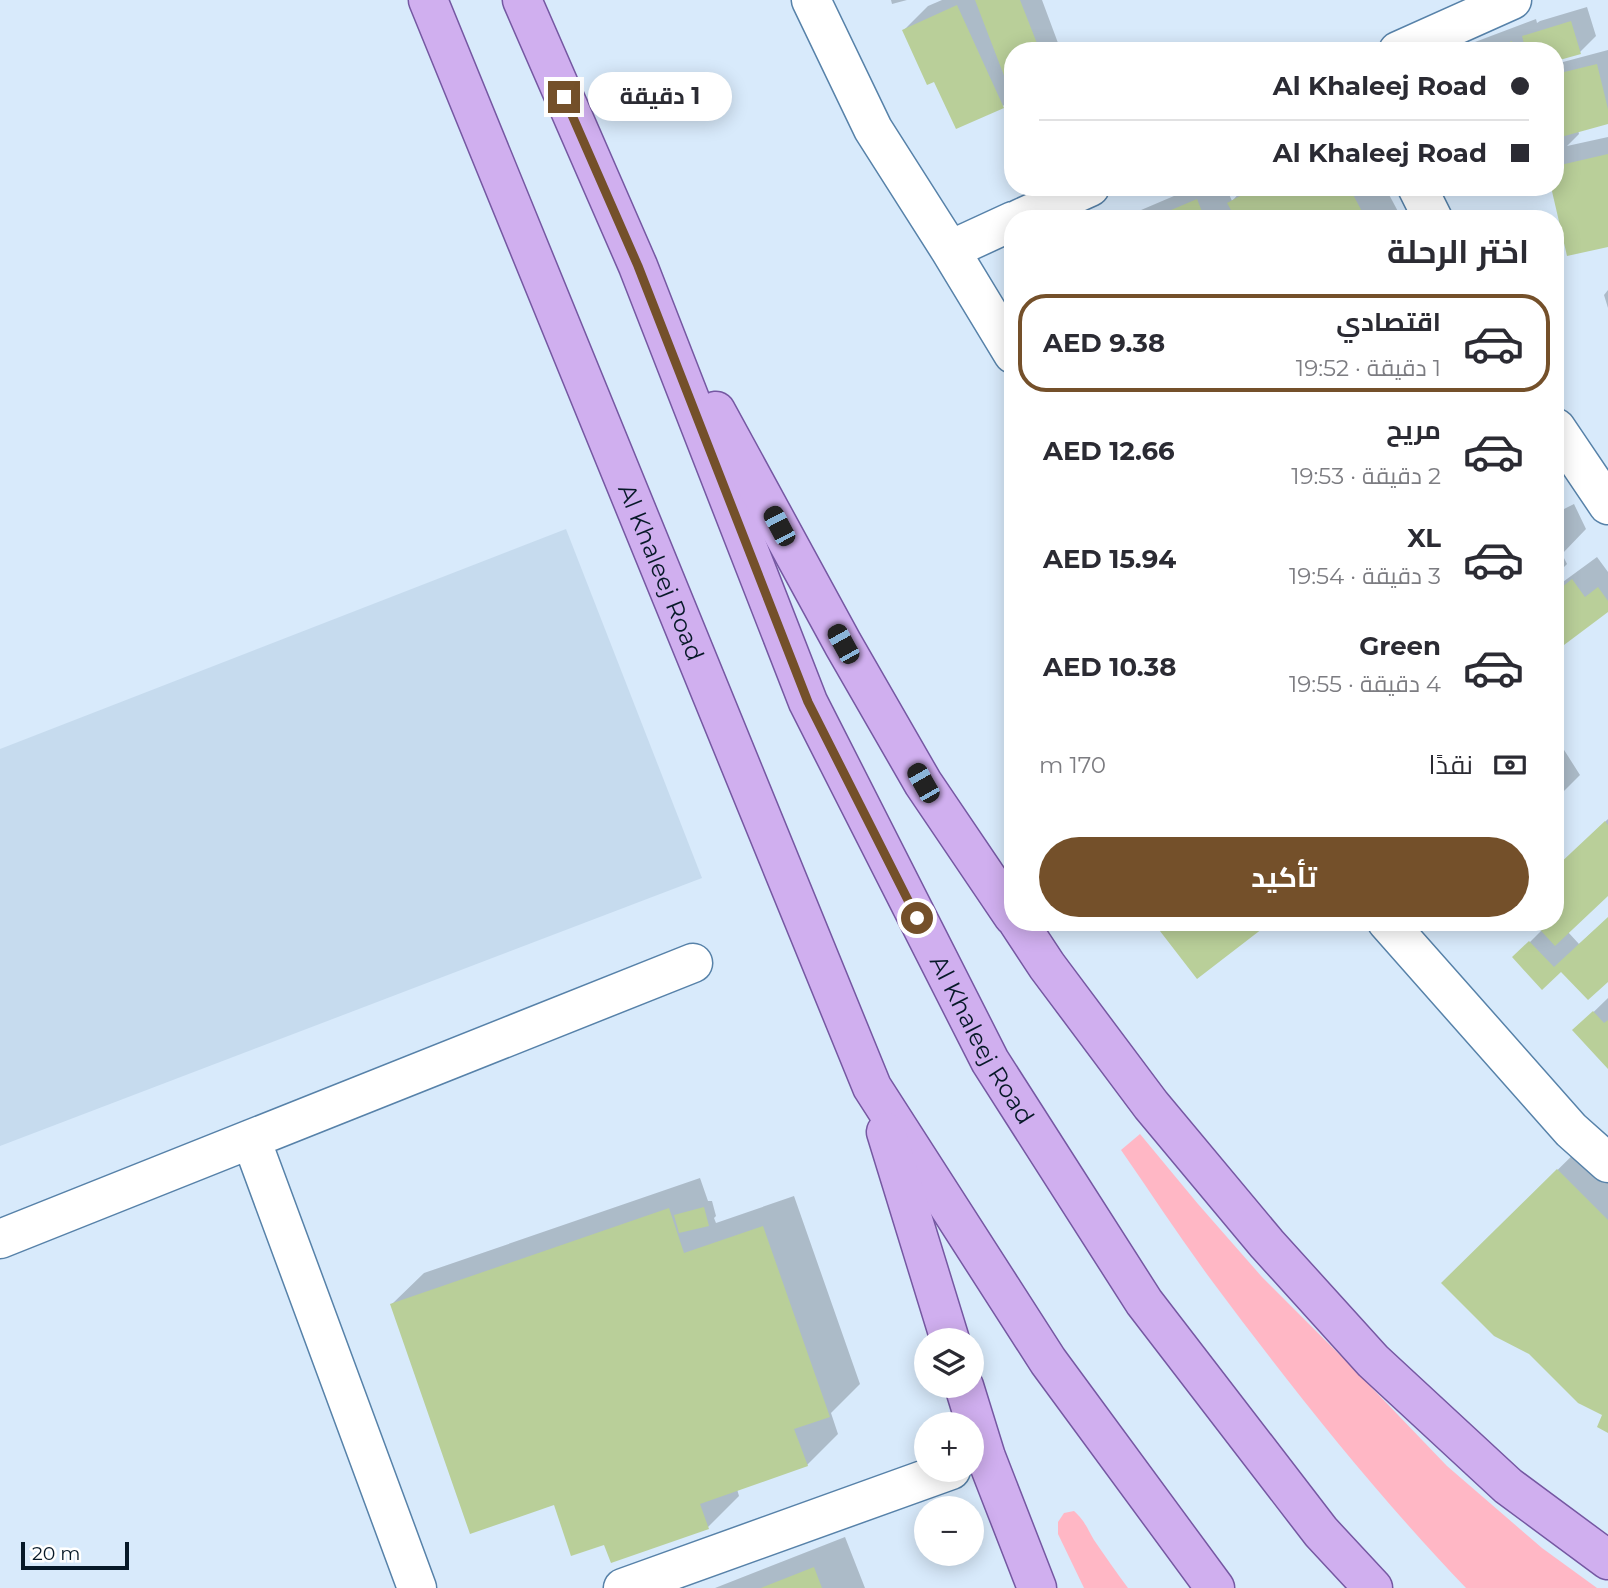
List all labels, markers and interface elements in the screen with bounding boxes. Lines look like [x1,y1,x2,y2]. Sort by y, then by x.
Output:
text: Al Khaleej Road [1273,70,1487,102]
callout: 1 دقيقة [588,72,732,122]
route end [548,81,580,113]
text: 1 دقيقة [620,82,700,110]
text: Al Khaleej Road [1273,137,1487,169]
text: اختر الرحلة [1387,232,1529,271]
text: اقتصادي [1336,306,1441,338]
icon: car [1462,312,1525,375]
text: AED 9.38 [1043,327,1165,359]
text: 1 دقيقة · 19:52 [1296,354,1441,382]
text: مريح [1386,414,1441,446]
icon: car [1462,420,1525,483]
text: AED 12.66 [1043,435,1175,467]
text: 2 دقيقة · 19:53 [1291,462,1441,490]
street label: Al Khaleej Road [613,479,711,665]
car [760,503,799,549]
text: XL [1407,522,1441,554]
icon: car [1462,528,1525,591]
text: AED 15.94 [1043,543,1176,575]
text: 3 دقيقة · 19:54 [1289,562,1441,590]
car [824,621,863,667]
text: Green [1359,630,1441,662]
icon: car [1462,636,1525,699]
text: AED 10.38 [1043,651,1176,683]
text: 4 دقيقة · 19:55 [1289,670,1441,698]
icon: cash [1491,746,1529,784]
text: نقدًا [1429,749,1473,781]
text: 170 m [1039,751,1106,779]
car [904,760,943,806]
button: تأكيد [1039,837,1529,917]
route start [901,902,933,934]
street label: Al Khaleej Road [924,950,1041,1129]
map controls [914,1328,984,1566]
button: layers [914,1328,984,1398]
button: + [914,1412,984,1482]
button: − [914,1496,984,1566]
scale bar [21,1539,130,1571]
text: 20 m [32,1542,80,1565]

